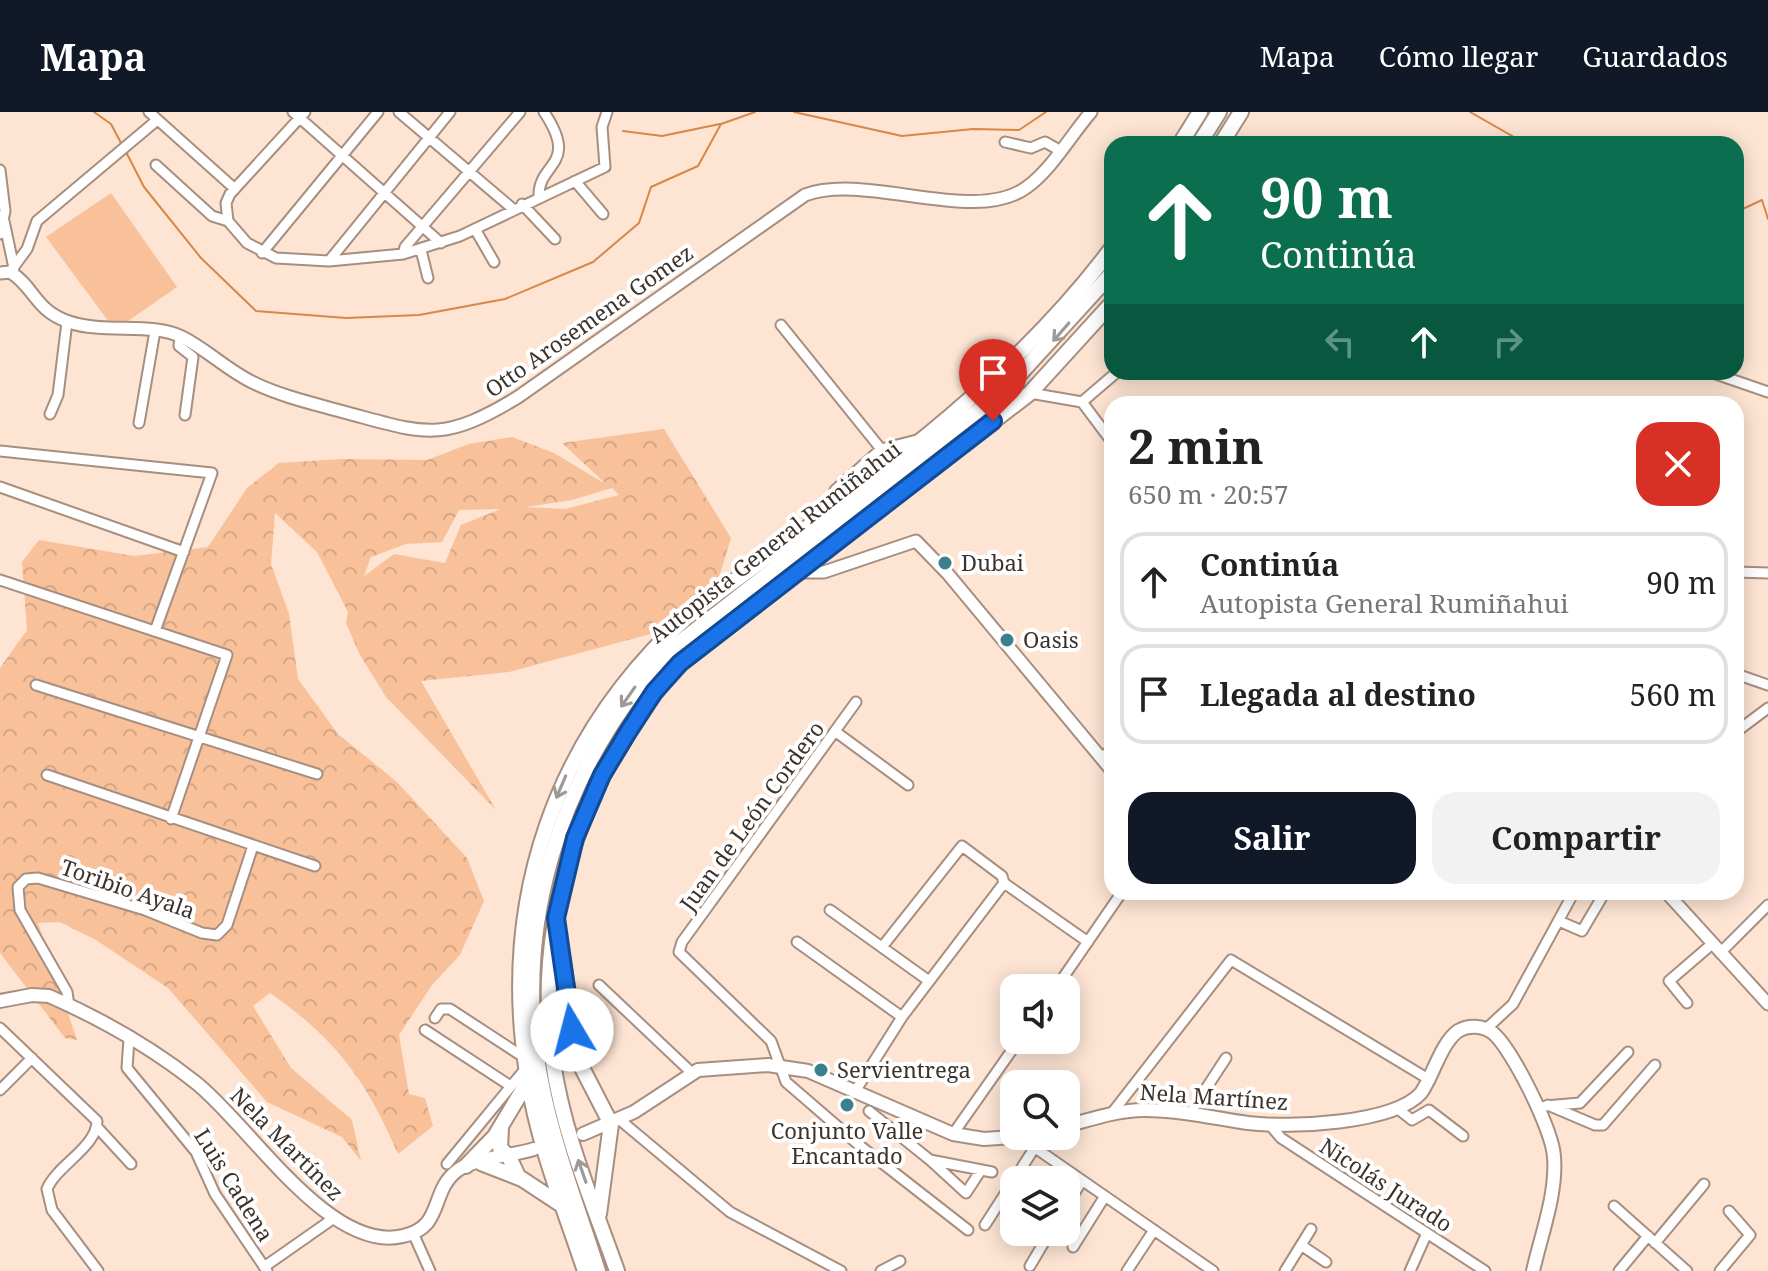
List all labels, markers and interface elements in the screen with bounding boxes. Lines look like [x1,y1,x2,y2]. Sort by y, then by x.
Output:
text: Mapa [40,30,146,82]
text: Mapa [1260,37,1335,75]
text: Cómo llegar [1379,37,1538,75]
text: Guardados [1582,37,1728,75]
text: 90 m [1260,158,1393,234]
icon: ahead [1128,168,1232,272]
text: Continúa [1260,230,1417,279]
street label: Otto Arosemena Gomez [478,237,698,403]
icon: left [1318,320,1362,364]
icon: ahead [1402,320,1446,364]
icon: right [1486,320,1530,364]
one-way arrow [1052,321,1070,341]
pin [959,339,1027,421]
icon: arrive [971,351,1015,395]
text: 2 min [1128,413,1264,478]
button: close [1636,422,1720,506]
street label: Autopista General Rumiñahui [642,433,906,649]
text: 650 m · 20:57 [1128,476,1289,512]
text: Continúa [1200,544,1339,585]
place label: Dubai [961,547,1024,577]
marker: Dubai [936,554,954,572]
icon: ahead [1132,560,1176,604]
text: 90 m [1646,562,1716,603]
text: Autopista General Rumiñahui [1200,585,1569,621]
place label: Oasis [1023,624,1079,654]
marker: Oasis [998,631,1016,649]
icon: arrive [1132,672,1176,716]
text: Llegada al destino [1200,674,1476,715]
text: 560 m [1630,674,1716,715]
one-way arrow [620,686,636,708]
street label: Juan de León Cordero [671,714,830,917]
one-way arrow [553,774,567,799]
button: Salir [1128,792,1416,884]
button: Compartir [1432,792,1720,884]
street label: Toribio Ayala [57,851,199,925]
map controls [1000,974,1080,1246]
button: sound [1000,974,1080,1054]
position arrow [530,988,614,1072]
place label: Servientrega [837,1054,971,1084]
marker: Servientrega [812,1061,830,1079]
button: search [1000,1070,1080,1150]
street label: Nela Martínez [1139,1076,1289,1116]
street label: Nela Martínez [224,1080,351,1207]
marker: Conjunto Valle Encantado [838,1096,856,1114]
place label: Conjunto Valle Encantado [771,1115,923,1170]
street label: Luis Cadena [188,1122,282,1247]
street label: Nicolás Jurado [1314,1130,1459,1238]
one-way arrow [574,1159,589,1184]
button: layers [1000,1166,1080,1246]

